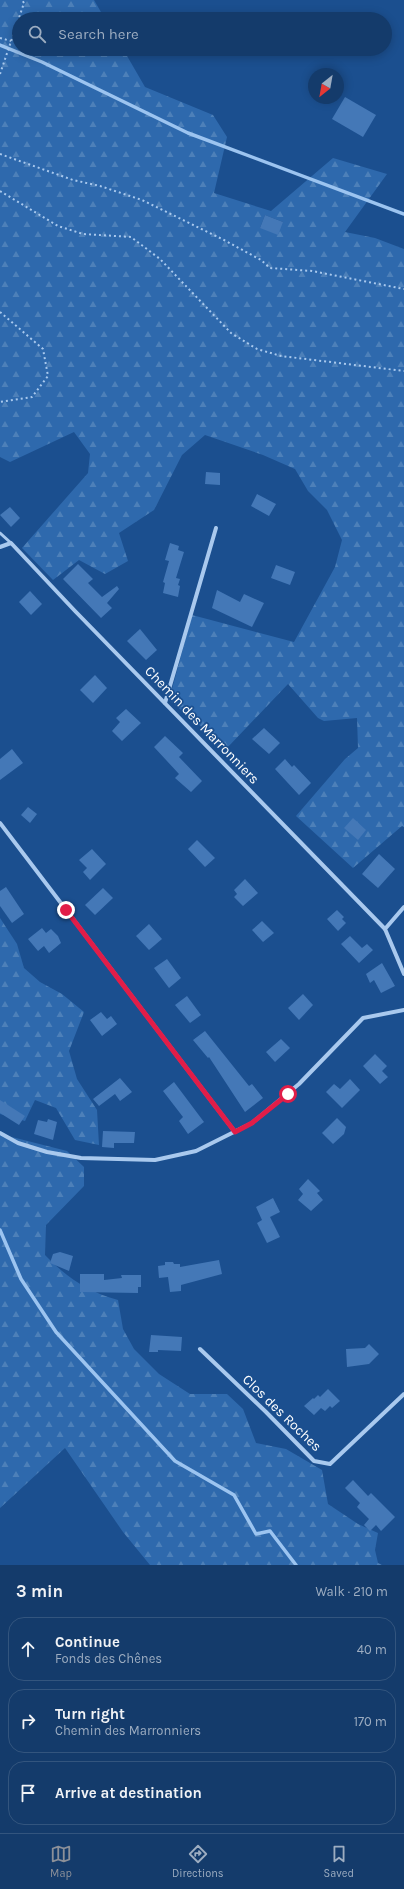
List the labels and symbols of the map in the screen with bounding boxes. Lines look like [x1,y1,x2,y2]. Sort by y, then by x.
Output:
north arrow [308,68,344,104]
street label: Chemin des Marronniers [141,662,263,788]
route end [57,901,75,919]
route start [279,1085,297,1103]
street label: Clos des Roches [239,1371,325,1455]

